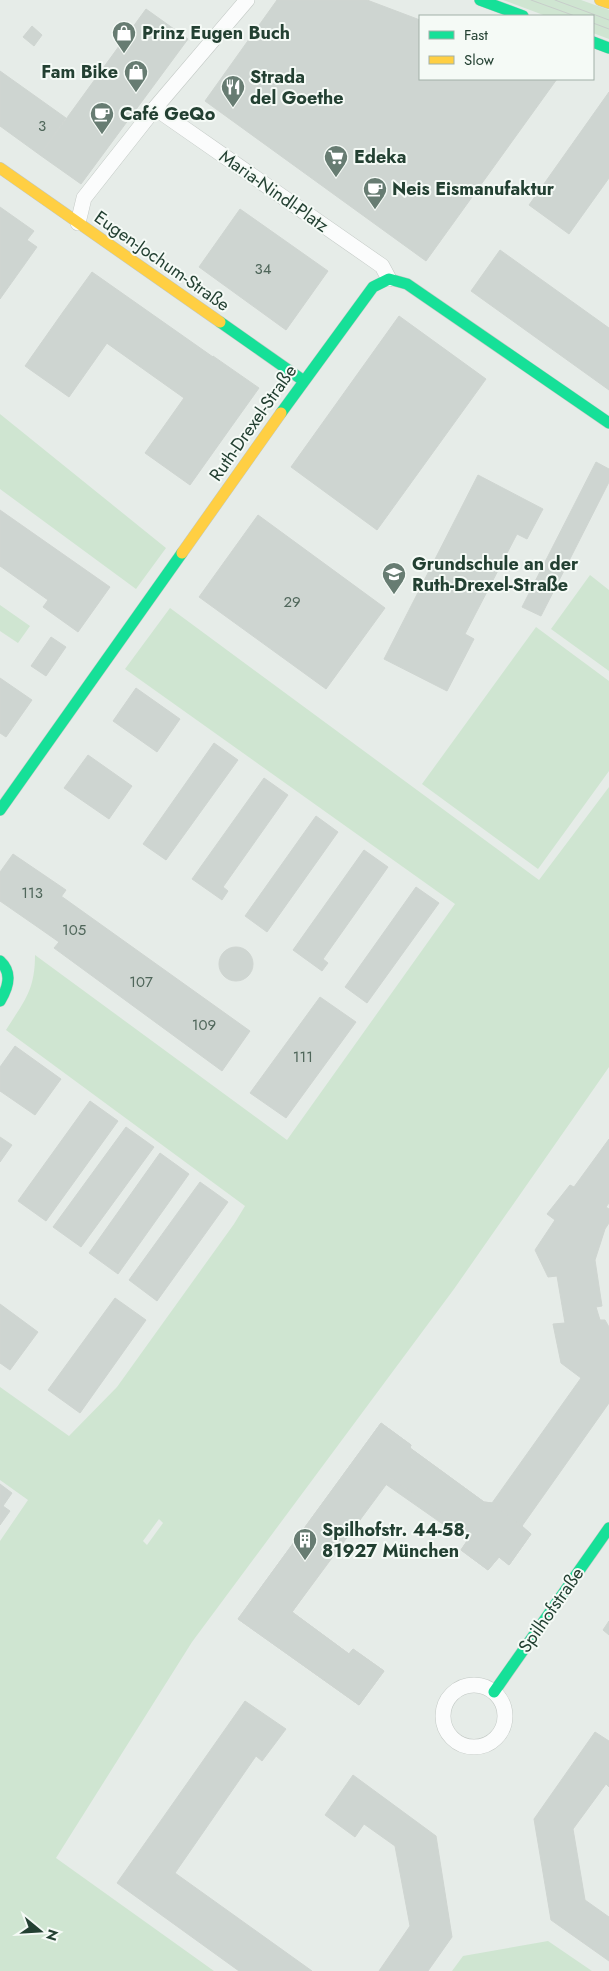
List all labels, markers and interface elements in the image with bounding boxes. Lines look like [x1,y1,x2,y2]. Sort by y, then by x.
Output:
legend [419,15,594,80]
shop icon: Prinz Eugen Buch [111,20,137,54]
place label: Prinz Eugen Buch [142,20,290,46]
text: Fast [464,24,488,46]
text: Slow [464,49,495,71]
place label: Fam Bike [41,59,118,85]
shop icon: Fam Bike [123,59,149,93]
place label: Strada del Goethe [250,64,344,111]
restaurant icon: Strada del Goethe [220,74,246,108]
cafe icon: Café GeQo [89,101,115,135]
place label: Café GeQo [120,101,216,127]
house number: 3 [38,115,46,137]
street label: Maria-Nindl-Platz [214,144,334,239]
supermarket icon: Edeka [323,144,349,178]
place label: Edeka [354,144,406,170]
cafe icon: Neis Eismanufaktur [362,176,388,210]
place label: Neis Eismanufaktur [392,176,555,202]
street label: Eugen-Jochum-Straße [89,204,235,318]
house number: 34 [255,258,272,280]
street label: Ruth-Drexel-Straße [203,359,303,487]
place label: Grundschule an der Ruth-Drexel-Straße [412,551,579,598]
school or university icon: Grundschule an der Ruth-Drexel-Straße [381,561,407,595]
house number: 29 [283,591,301,613]
house number: 113 [21,882,43,904]
house number: 105 [62,919,86,941]
house number: 107 [129,971,153,993]
house number: 109 [192,1014,216,1036]
house number: 111 [293,1046,313,1068]
place label: Spilhofstr. 44-58, 81927 München [322,1517,470,1564]
building icon: Spilhofstr. 44-58, 81927 München [292,1527,318,1561]
street label: Spilhofstraße [512,1562,590,1658]
north arrow [15,1906,65,1956]
text: N [41,1927,64,1943]

